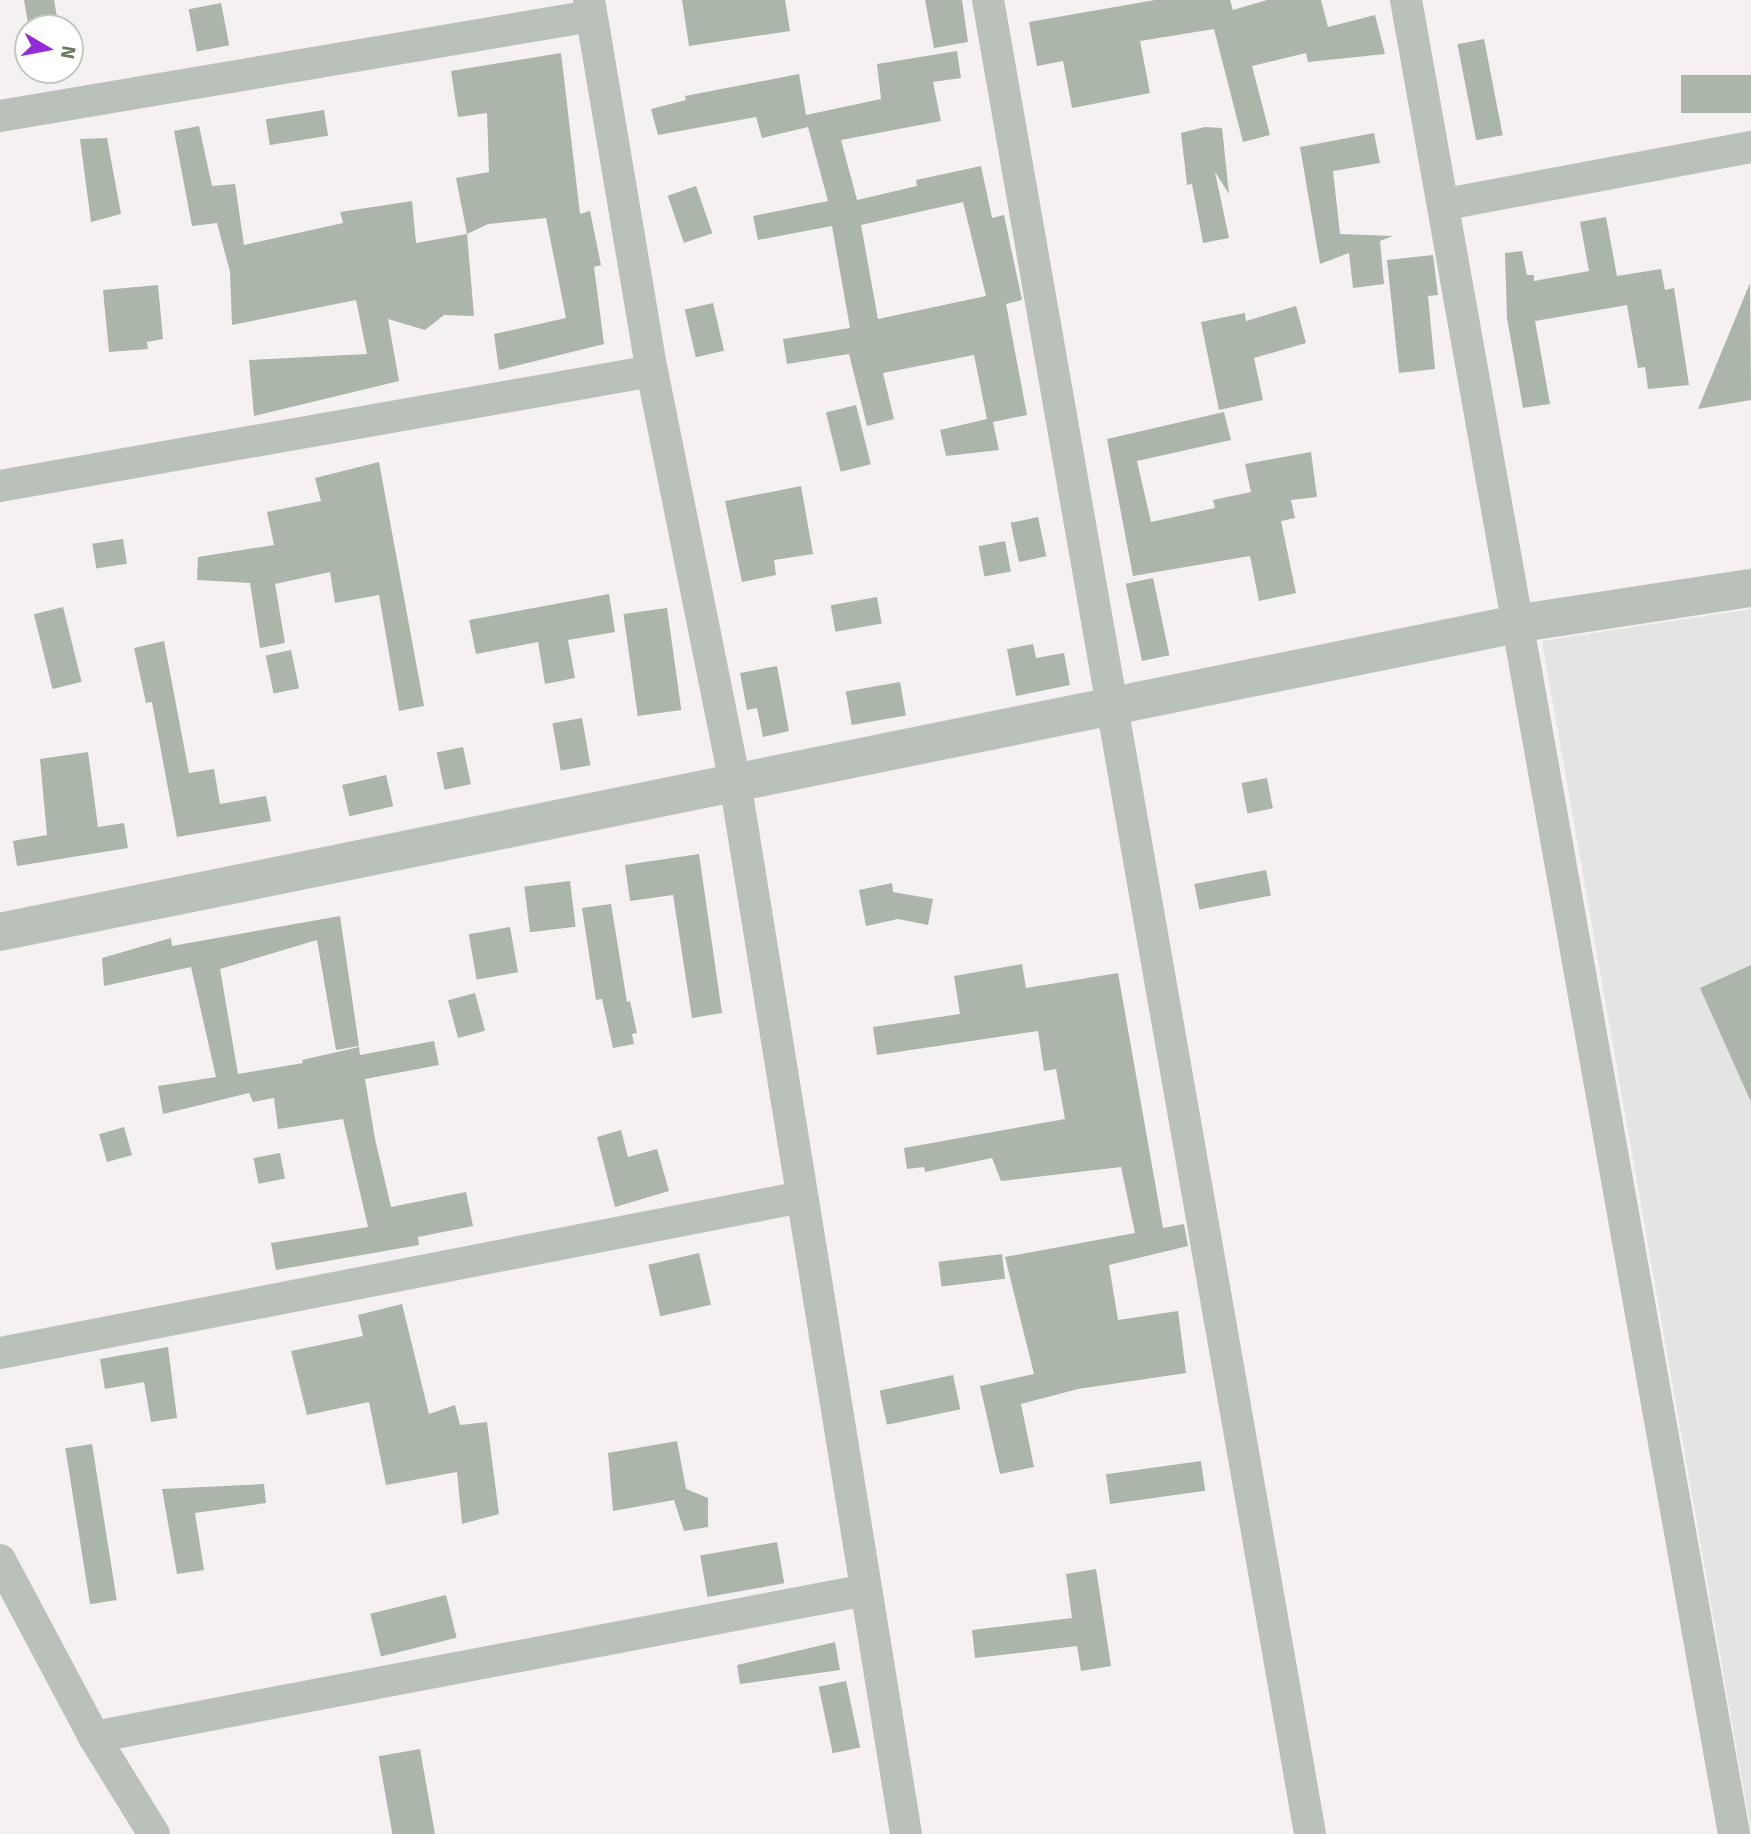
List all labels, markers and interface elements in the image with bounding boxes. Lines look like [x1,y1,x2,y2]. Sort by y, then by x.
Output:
north arrow [14,14,84,84]
text: N [55,44,81,61]

